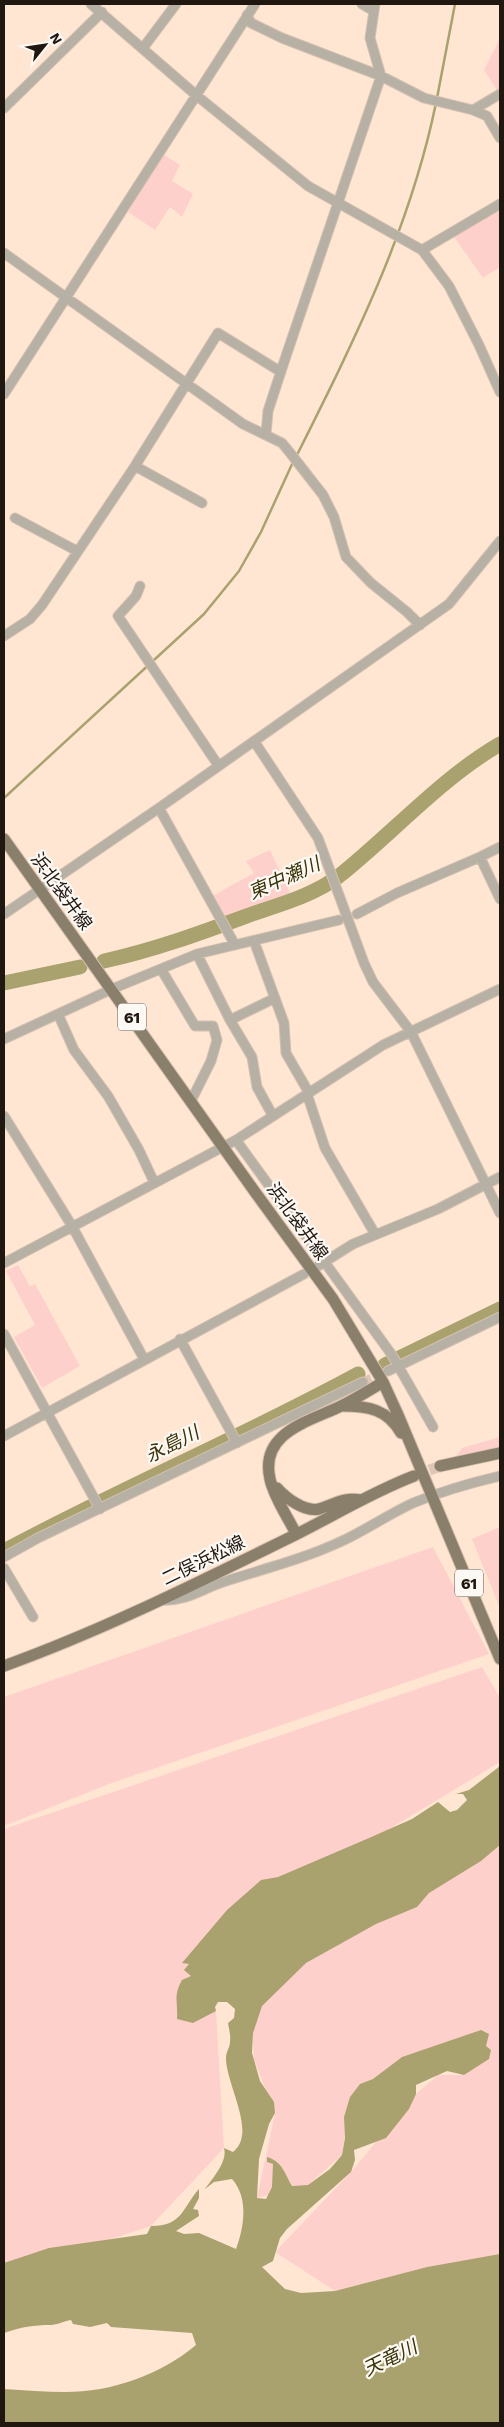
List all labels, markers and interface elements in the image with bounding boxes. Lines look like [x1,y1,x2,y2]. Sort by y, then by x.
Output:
north arrow [20,20,70,70]
text: N [47,30,66,47]
street label: 浜北袋井線 [27,848,97,934]
water label: 東中瀬川 [245,851,325,904]
road number: 61 [118,1004,146,1030]
street label: 浜北袋井線 [263,1178,333,1264]
water label: 永島川 [141,1420,204,1467]
street label: 二俣浜松線 [158,1531,248,1589]
road number: 61 [455,1570,483,1596]
water label: 天竜川 [359,2334,422,2381]

